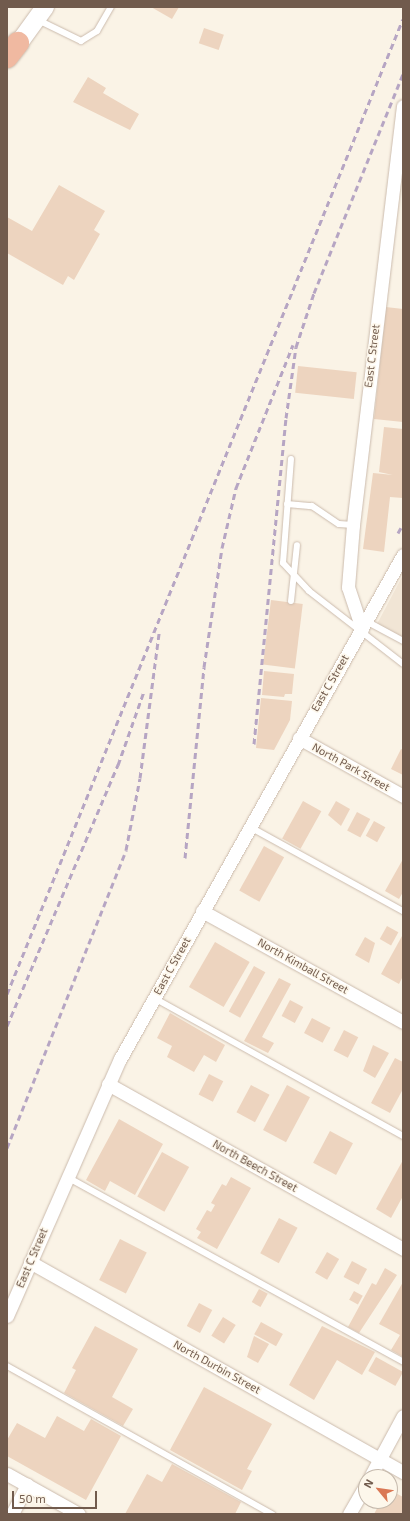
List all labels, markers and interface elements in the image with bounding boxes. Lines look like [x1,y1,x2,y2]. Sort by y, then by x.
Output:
street label: East C Street [362,324,382,388]
street label: East C Street [308,652,352,714]
street label: North Park Street [310,740,392,794]
street label: East C Street [151,935,193,997]
street label: North Kimball Street [255,935,351,997]
street label: North Beech Street [210,1137,300,1195]
street label: East C Street [13,1226,51,1290]
street label: North Durbin Street [171,1338,263,1396]
north arrow [358,1469,398,1509]
text: N [360,1477,376,1490]
scale bar [14,1483,99,1509]
text: 50 m [19,1491,46,1505]

